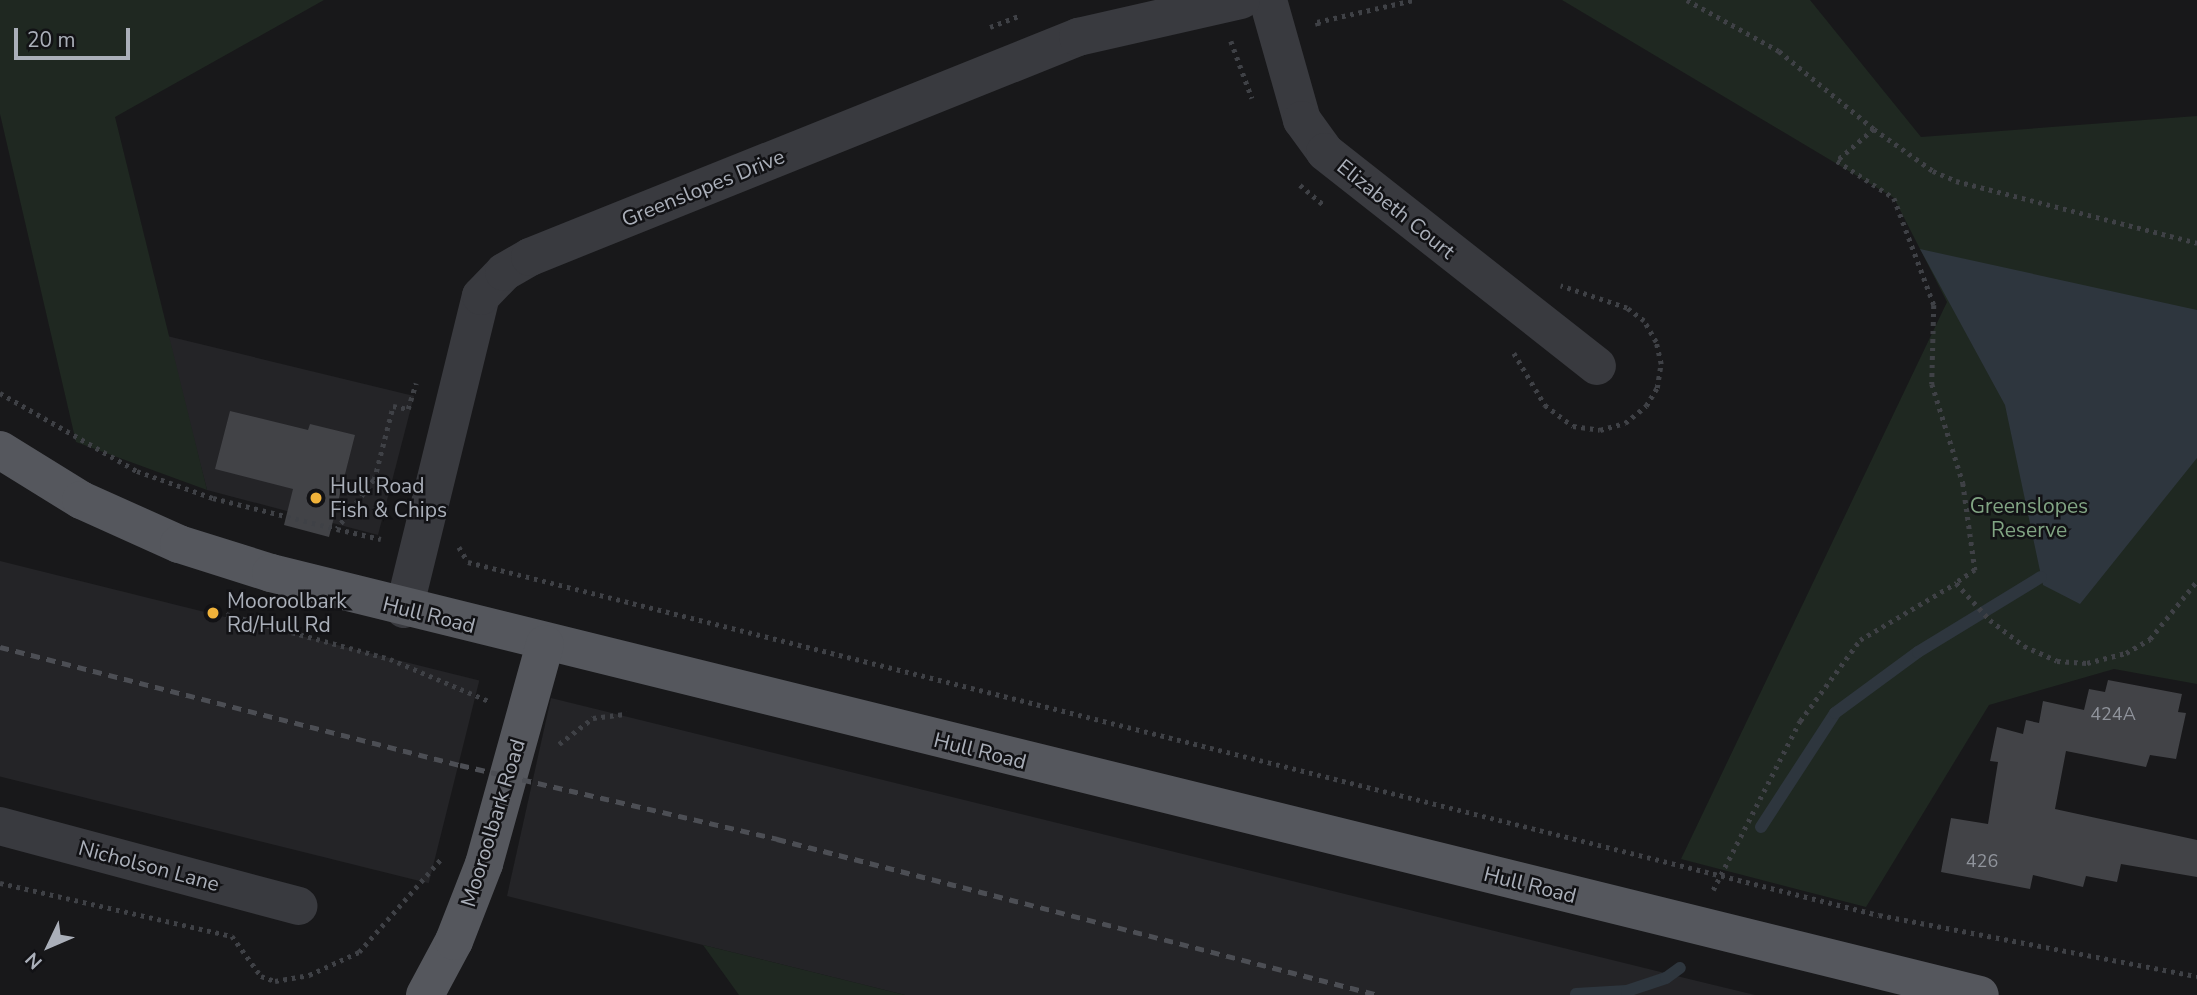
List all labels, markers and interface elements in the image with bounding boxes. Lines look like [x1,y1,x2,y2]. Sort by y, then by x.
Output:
scale bar [18,14,133,58]
text: 20 m [27,26,76,54]
street label: Greenslopes Drive [618,144,788,232]
street label: Elizabeth Court [1332,154,1460,264]
place label: Hull Road Fish & Chips [330,473,447,523]
marker: Hull Road Fish & Chips [308,490,324,506]
park label: Greenslopes Reserve [1970,493,2088,543]
place label: Mooroolbark Rd/Hull Rd [227,588,347,638]
street label: Hull Road [380,591,478,639]
marker: Mooroolbark Rd/Hull Rd [205,605,221,621]
house number: 424A [2090,703,2136,725]
street label: Hull Road [931,727,1029,775]
street label: Mooroolbark Road [456,736,530,910]
street label: Nicholson Lane [76,835,222,897]
house number: 426 [1966,850,1998,872]
street label: Hull Road [1481,861,1579,909]
north arrow [14,911,84,981]
text: N [20,946,48,975]

